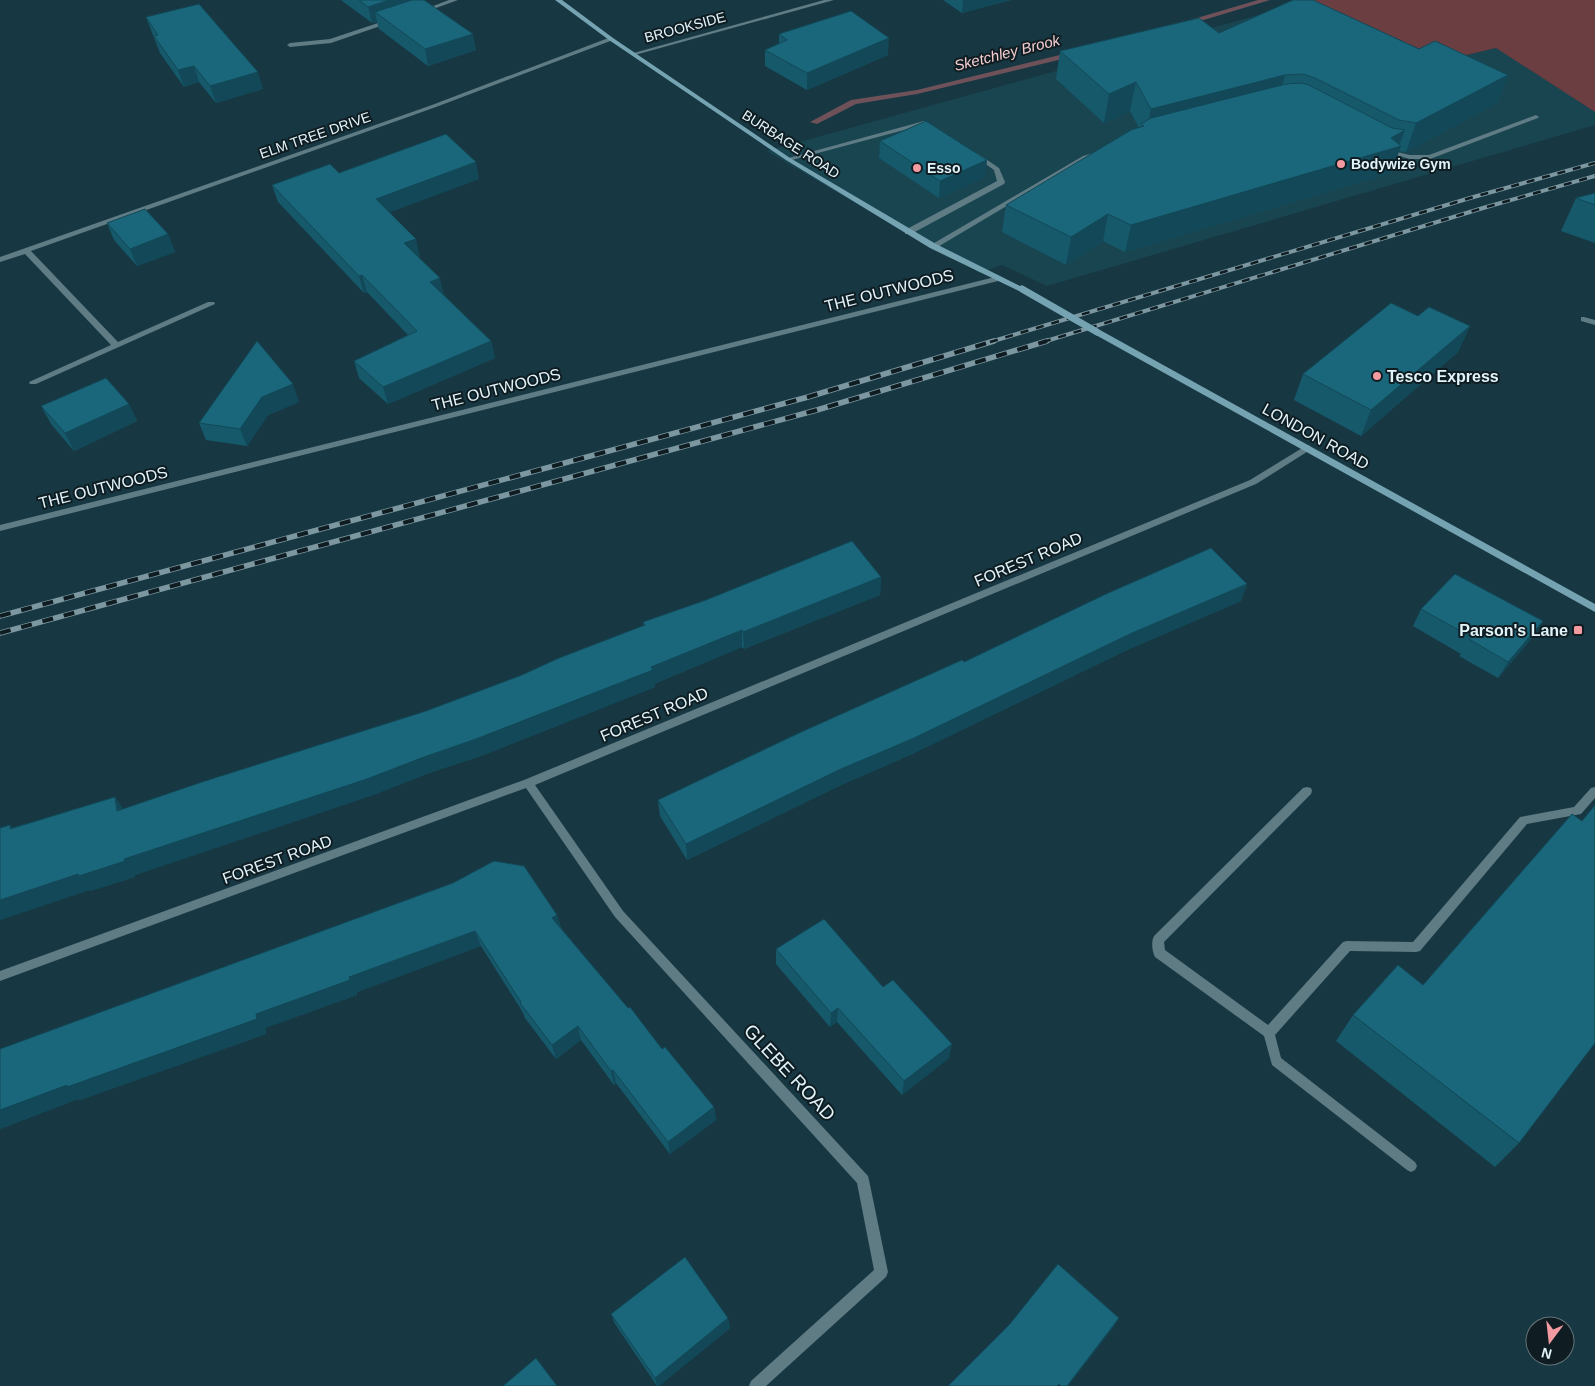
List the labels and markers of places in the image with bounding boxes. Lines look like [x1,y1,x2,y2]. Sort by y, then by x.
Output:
place label: Bodywize Gym [1351,156,1451,172]
marker: Bodywize Gym [1335,158,1347,170]
place label: Esso [927,160,960,176]
marker: Esso [911,162,923,174]
place label: Tesco Express [1387,368,1499,385]
marker: Tesco Express [1371,370,1383,382]
place label: Parson's Lane [1459,622,1568,639]
marker: Parson's Lane [1572,624,1584,636]

